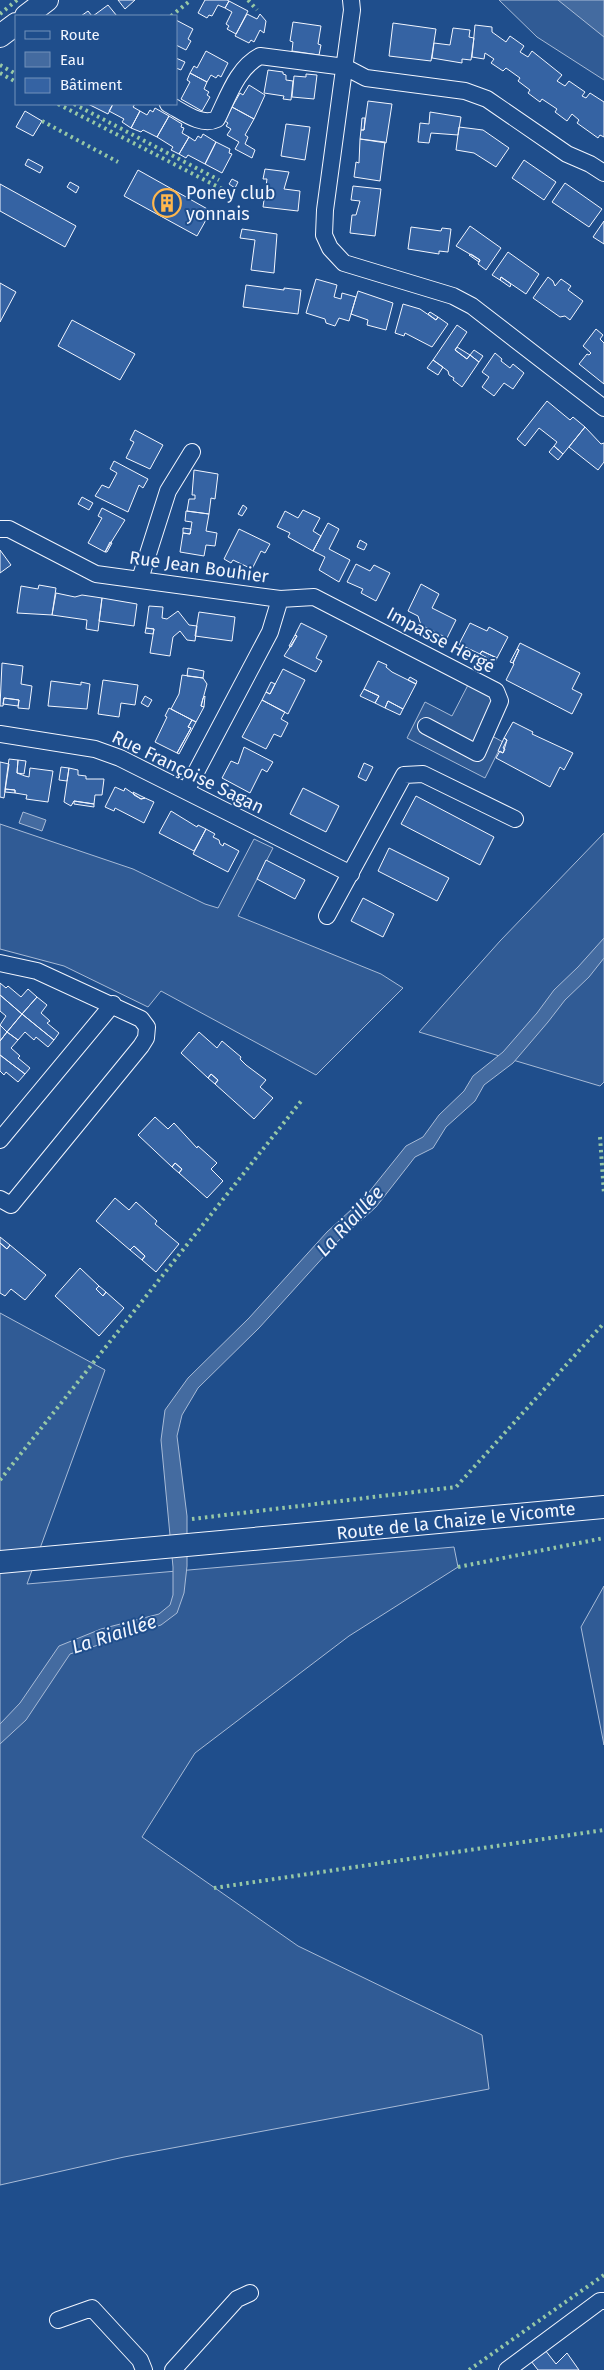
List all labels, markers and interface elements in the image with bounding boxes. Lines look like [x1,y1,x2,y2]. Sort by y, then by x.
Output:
legend [15,15,178,105]
text: Route [60,26,100,44]
text: Eau [60,51,85,69]
text: Bâtiment [60,76,123,94]
place label: Poney club yonnais [186,182,275,225]
building icon: Poney club yonnais [152,188,182,218]
street label: Rue Jean Bouhier [128,546,270,588]
street label: Impasse Hergé [383,602,499,678]
street label: Rue Françoise Sagan [108,726,268,818]
water label: La Riaillée [312,1181,388,1261]
street label: Route de la Chaize le Vicomte [335,1498,577,1544]
water label: La Riaillée [69,1609,159,1659]

